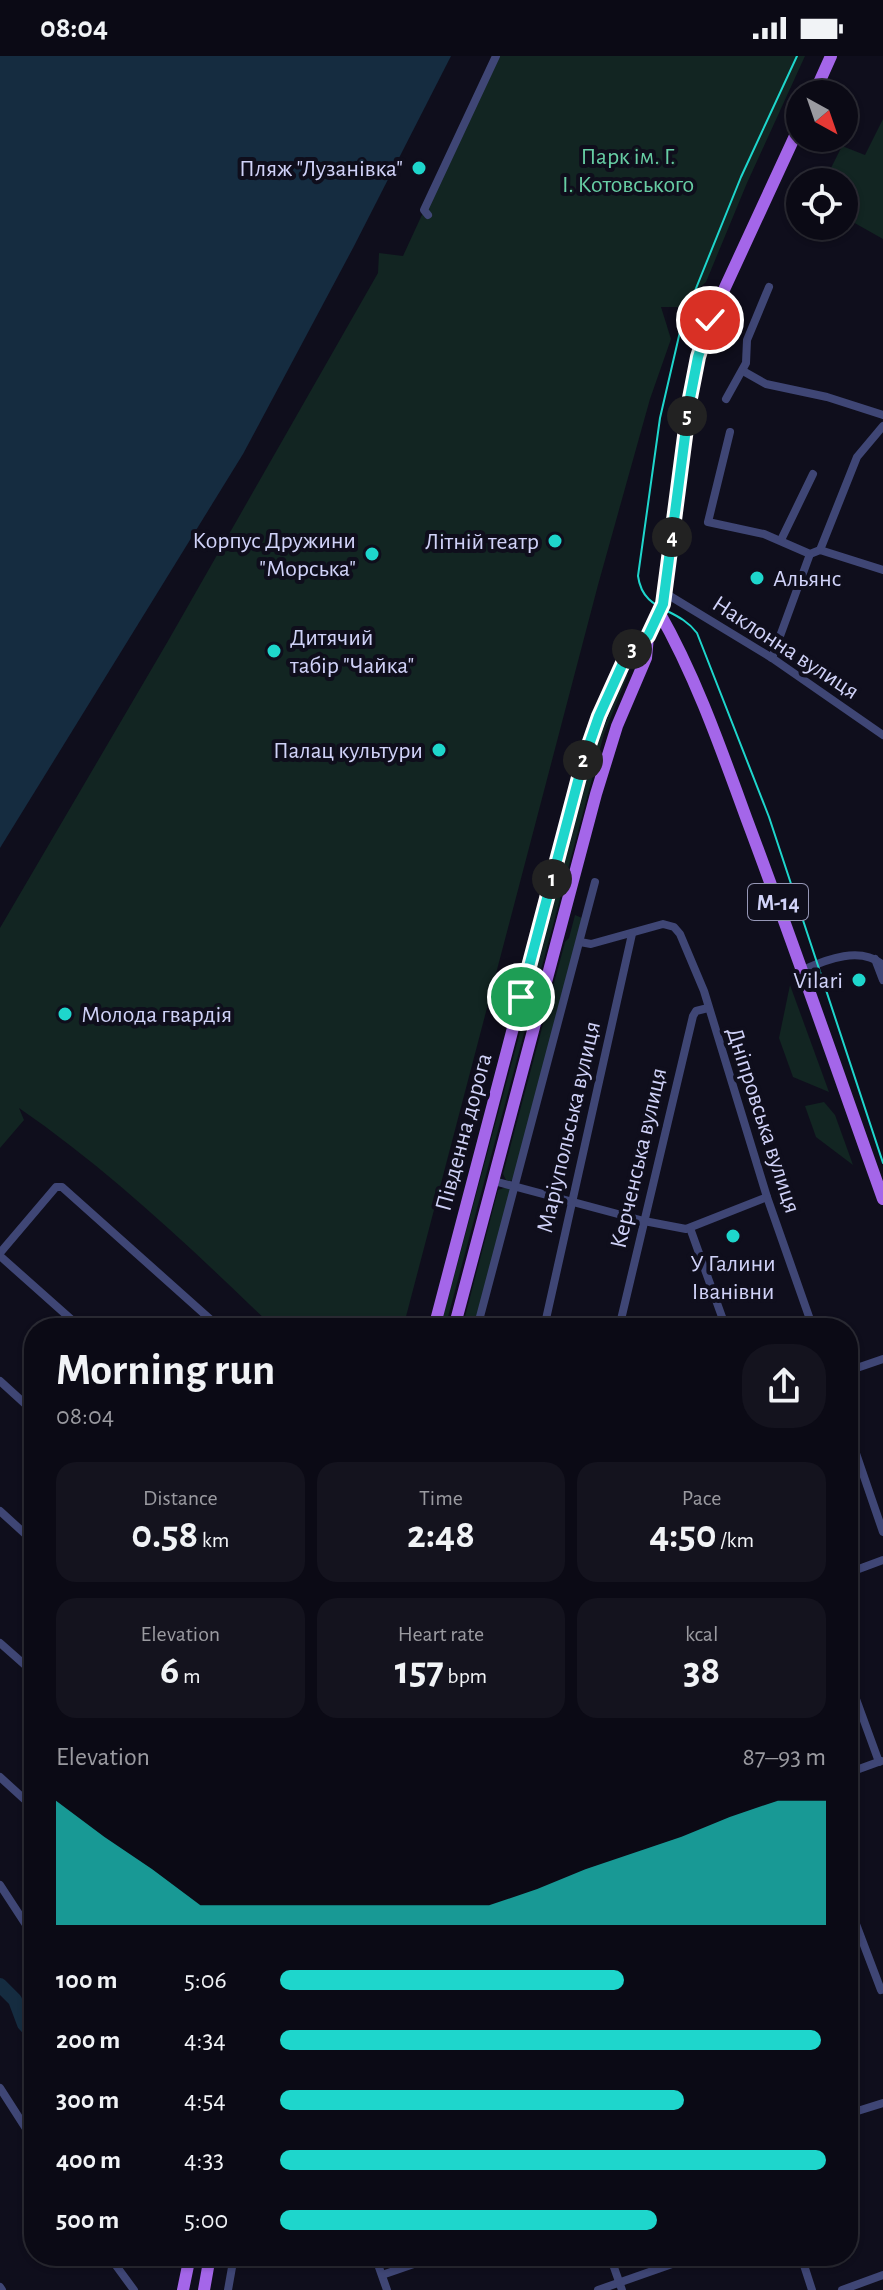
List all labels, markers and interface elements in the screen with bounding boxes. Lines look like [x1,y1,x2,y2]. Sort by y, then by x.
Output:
text: 08:04 [40,13,108,43]
north arrow [786,80,858,152]
map controls [786,80,858,240]
park label: Парк ім. Г. І. Котовського [562,145,694,197]
place label: Пляж "Лузанівка" [239,157,403,181]
marker: Пляж "Лузанівка" [410,159,428,177]
button: locate [786,168,858,240]
pin [676,286,744,354]
icon: check [688,298,732,342]
pin: 5 [667,396,707,436]
text: 5 [682,405,692,427]
pin: 4 [652,517,692,557]
text: 4 [666,526,678,548]
place label: Корпус Дружини "Морська" [192,529,356,581]
place label: Літній театр [425,530,539,554]
marker: Літній театр [546,532,564,550]
marker: Корпус Дружини "Морська" [363,545,381,563]
place label: Альянс [773,567,842,591]
marker: Альянс [748,569,766,587]
street label: Наклонна вулиця [708,592,863,704]
place label: Дитячий табір "Чайка" [289,626,414,678]
pin: 3 [612,629,652,669]
text: 3 [627,638,637,660]
marker: Дитячий табір "Чайка" [265,642,283,660]
place label: Палац культури [273,739,423,763]
pin: 2 [563,740,603,780]
marker: Палац культури [430,741,448,759]
text: 2 [578,749,588,771]
pin: 1 [532,859,572,899]
text: 1 [548,868,556,890]
road number: М-14 [748,884,808,920]
pin [487,963,555,1031]
place label: Vilari [793,969,843,993]
marker: Vilari [850,971,868,989]
icon: arrive [499,975,543,1019]
place label: Молода гвардія [81,1003,232,1027]
marker: Молода гвардія [56,1005,74,1023]
street label: Маріупольська вулиця [533,1019,605,1235]
street label: Дніпровська вулиця [722,1024,804,1216]
street label: Південна дорога [431,1051,497,1214]
street label: Керченська вулиця [607,1066,671,1251]
marker: У Галини Іванівни [724,1227,742,1245]
place label: У Галини Іванівни [690,1252,776,1304]
button: share [742,1344,826,1428]
text: Morning run [56,1349,275,1393]
text: 08:04 [56,1403,114,1429]
text: Distance [143,1487,218,1509]
text: Time [419,1487,463,1509]
text: Pace [682,1487,721,1509]
text: 0.58 [131,1515,198,1555]
text: 2:48 [407,1515,475,1555]
text: 4:50 [649,1515,717,1555]
text: km [198,1529,229,1551]
text: /km [717,1529,754,1551]
text: Elevation [141,1623,220,1645]
text: Heart rate [398,1623,484,1645]
text: kcal [685,1623,718,1645]
text: 6 [160,1651,179,1691]
text: 157 [395,1651,444,1691]
text: 38 [683,1651,720,1691]
text: m [179,1665,201,1687]
text: bpm [444,1665,487,1687]
text: Elevation [56,1744,150,1770]
text: 87–93 m [742,1744,826,1770]
text: 100 m [56,1967,117,1993]
text: 5:06 [184,1967,227,1993]
text: 200 m [56,2027,120,2053]
text: 4:34 [184,2027,226,2053]
text: 300 m [56,2087,119,2113]
text: 4:54 [184,2087,226,2113]
text: 400 m [56,2147,121,2173]
text: 4:33 [184,2147,224,2173]
text: 500 m [56,2207,119,2233]
text: 5:00 [184,2207,228,2233]

